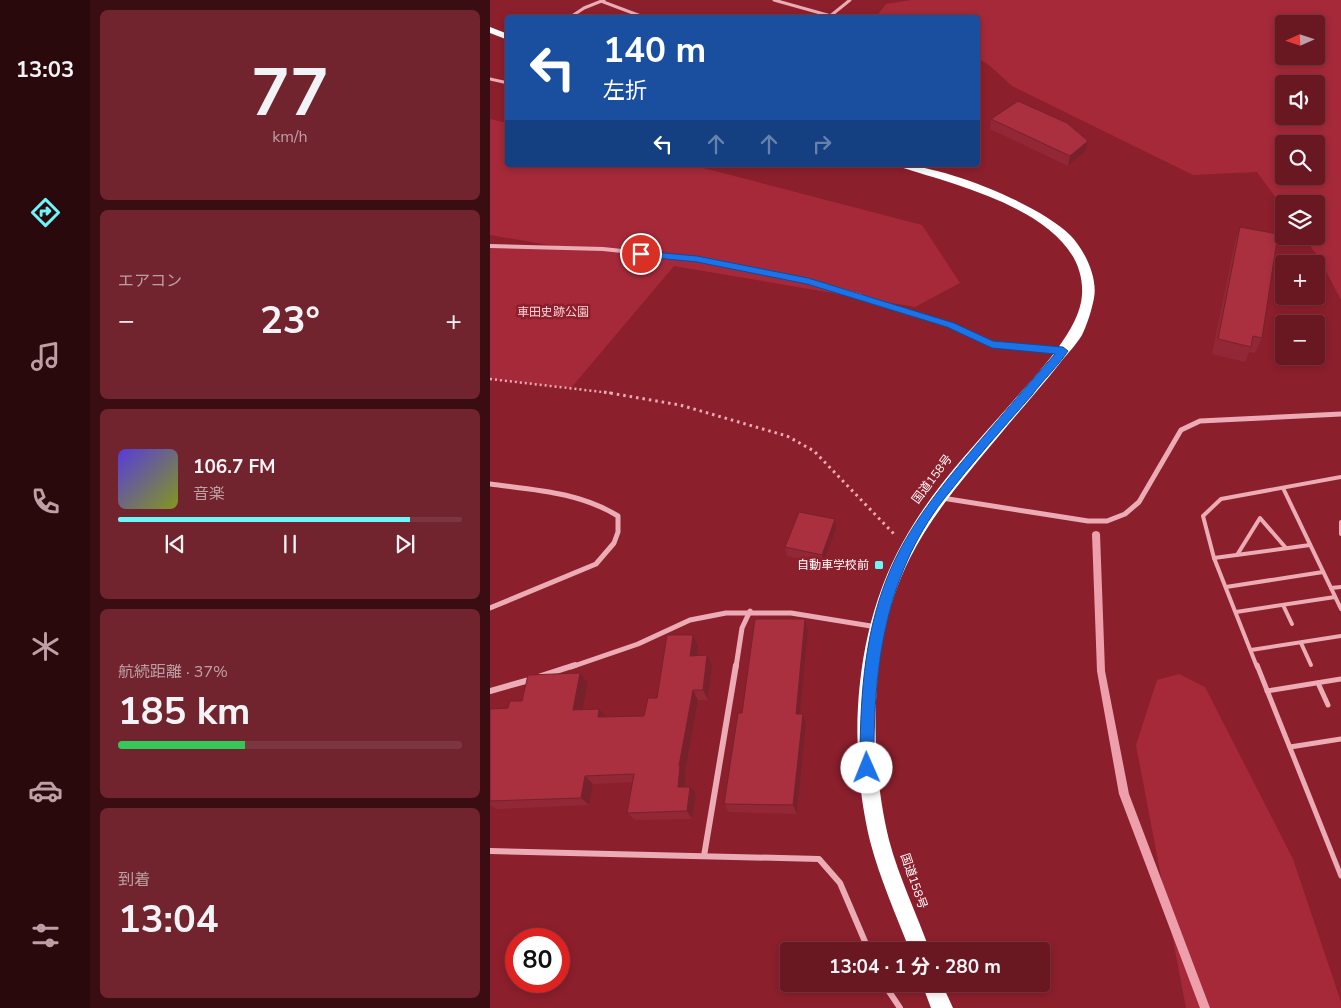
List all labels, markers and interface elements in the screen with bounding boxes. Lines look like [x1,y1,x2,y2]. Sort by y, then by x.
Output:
north arrow [1275,15,1325,65]
map controls [1275,15,1325,365]
text: 140 m [603,27,706,74]
icon: left [520,35,585,100]
text: 77 [251,49,329,138]
text: 13:03 [16,55,74,85]
button: sound [1275,75,1325,125]
text: 左折 [603,76,647,106]
text: km/h [272,126,308,148]
icon: left [649,130,677,158]
icon: ahead [702,130,730,158]
icon: ahead [755,130,783,158]
icon: right [808,130,836,158]
button: search [1275,135,1325,185]
icon: directions [28,195,63,230]
button: layers [1275,195,1325,245]
pin [620,233,662,275]
icon: arrive [627,240,655,268]
button: + [1275,255,1325,305]
text: エアコン [118,270,182,292]
text: 23° [260,295,320,346]
text: − [118,302,135,340]
text: + [445,302,462,340]
park label: 車田史跡公園 [517,304,589,320]
button: − [1275,315,1325,365]
icon: music [28,339,63,374]
street label: 国道158号 [908,451,956,507]
text: 106.7 FM [193,454,276,480]
text: 音楽 [193,483,225,505]
icon: phone [28,484,63,519]
icon: previous [161,530,189,558]
icon: pause [276,530,304,558]
icon: next [391,530,419,558]
place label: 自動車学校前 [797,557,869,573]
marker: 自動車学校前 [873,559,885,571]
icon: climate [28,629,63,664]
text: 航続距離 · 37% [118,661,228,683]
text: 185 km [118,686,250,737]
position arrow [840,741,892,793]
icon: car [28,773,63,808]
street label: 国道158号 [897,851,931,911]
text: 到着 [118,869,150,891]
text: 13:04 [118,894,219,945]
icon: filters [28,918,63,953]
speed limit sign: 80 [505,928,570,993]
text: 13:04 · 1 分 · 280 m [829,954,1001,980]

